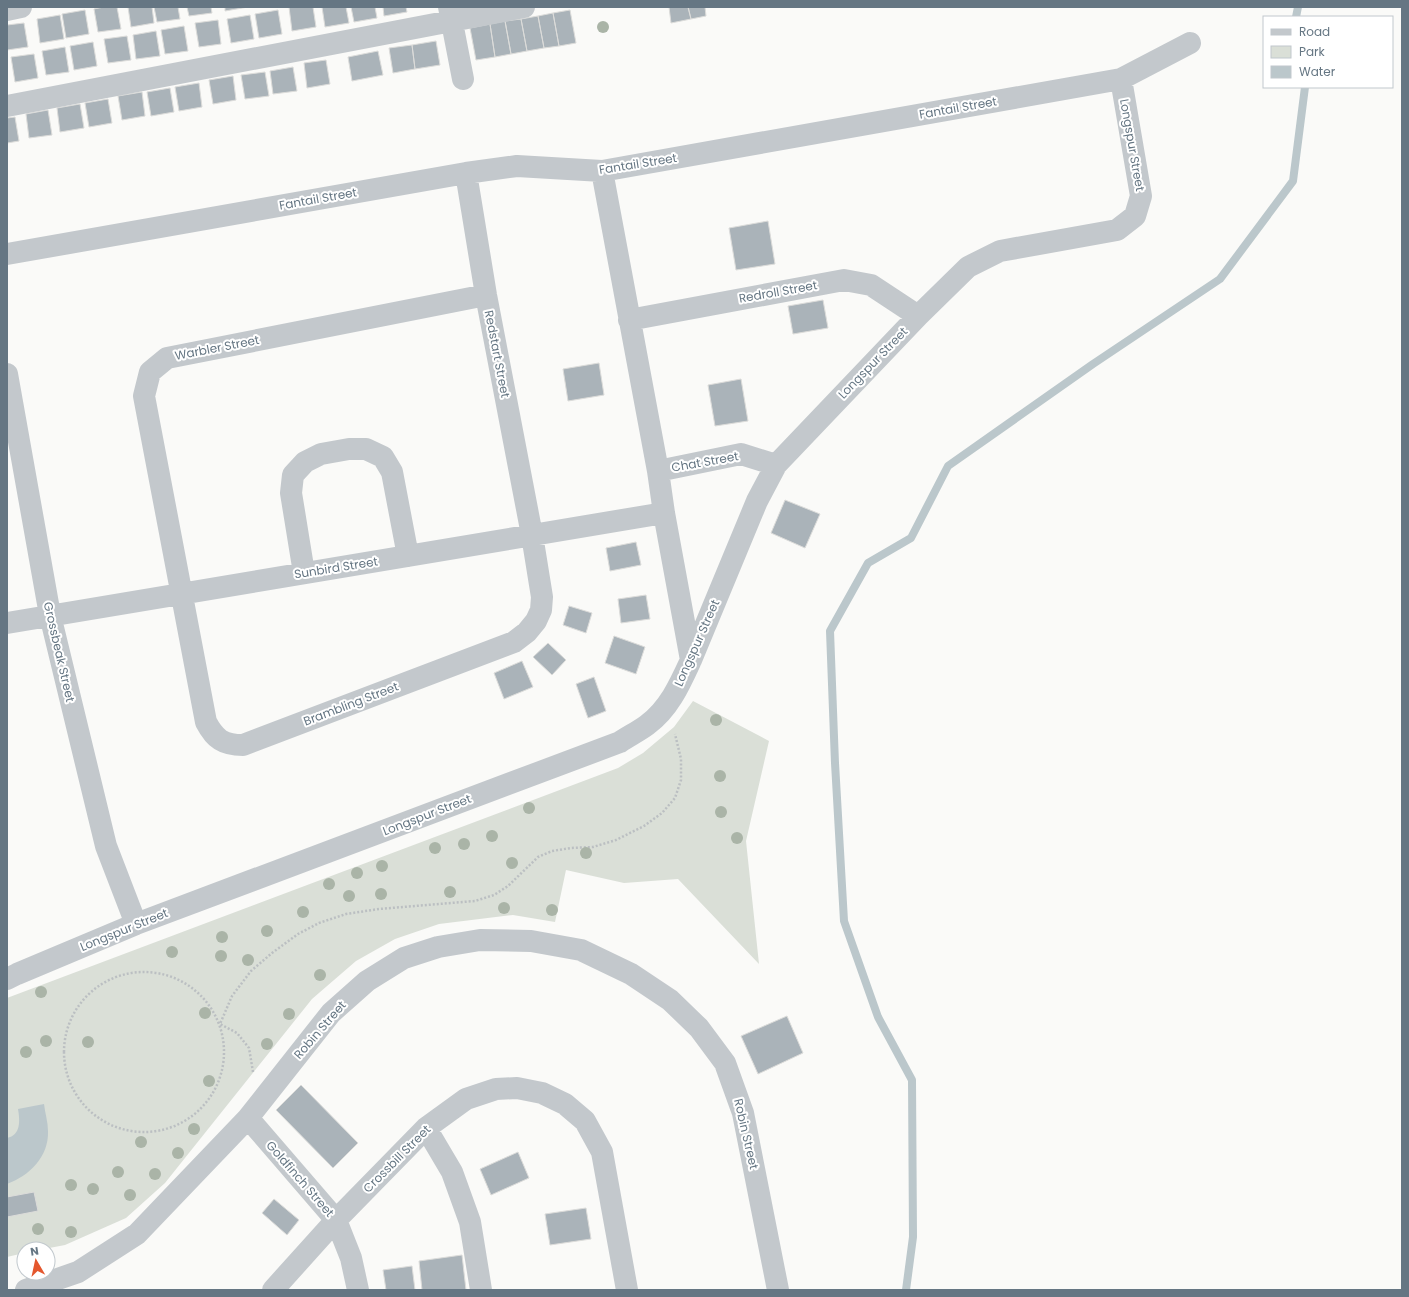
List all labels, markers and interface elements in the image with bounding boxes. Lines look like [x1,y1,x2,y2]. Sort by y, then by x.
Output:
legend [1263,16,1393,88]
text: Road [1299,23,1330,40]
text: Park [1299,43,1326,60]
text: Water [1299,63,1336,80]
street label: Fantail Street [918,92,998,123]
street label: Longspur Street [1116,97,1149,192]
street label: Fantail Street [598,149,678,178]
street label: Fantail Street [278,183,358,214]
street label: Redroll Street [737,276,818,307]
street label: Redstart Street [481,309,514,399]
street label: Longspur Street [834,323,911,402]
street label: Warbler Street [173,331,261,364]
street label: Chat Street [670,447,740,476]
street label: Sunbird Street [293,553,379,583]
street label: Longspur Street [670,597,723,689]
street label: Grossbeak Street [40,600,79,704]
street label: Brambling Street [301,678,401,729]
street label: Longspur Street [380,790,474,839]
street label: Longspur Street [77,904,170,955]
street label: Robin Street [290,997,350,1062]
street label: Robin Street [730,1097,763,1171]
street label: Crossbill Street [359,1121,434,1196]
street label: Goldfinch Street [262,1137,338,1220]
north arrow [16,1241,56,1281]
text: N [29,1243,40,1260]

